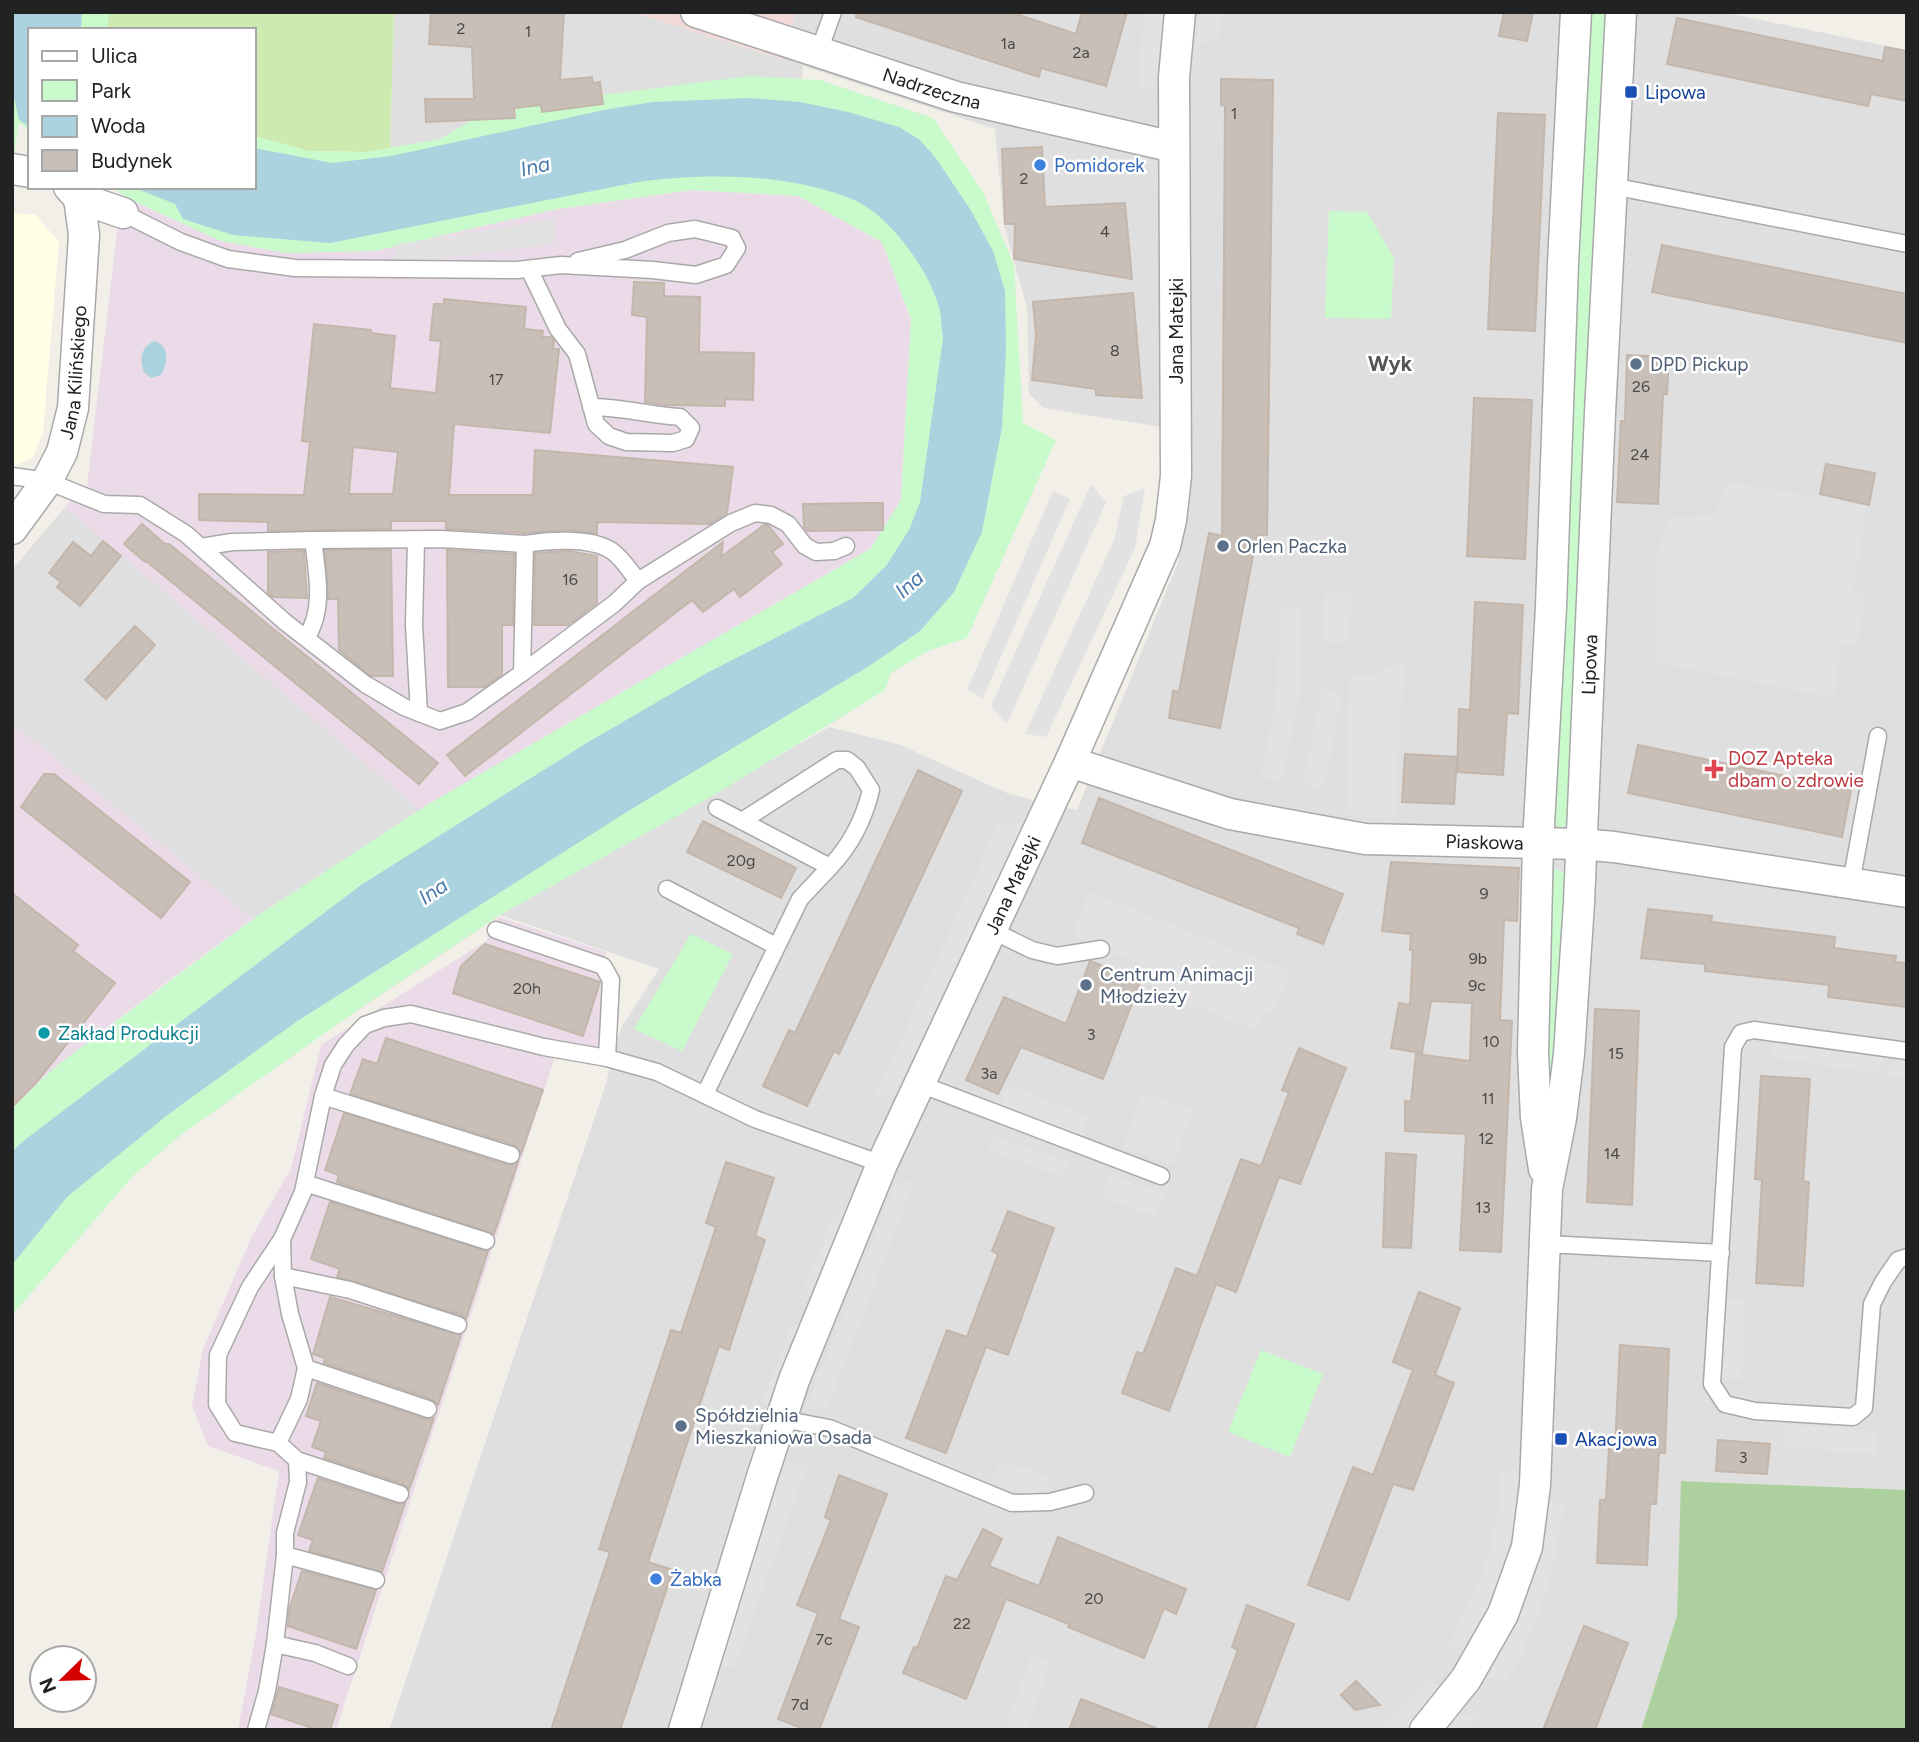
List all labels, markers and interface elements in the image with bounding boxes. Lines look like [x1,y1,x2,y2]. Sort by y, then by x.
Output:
house number: 2 [457,19,465,38]
house number: 1 [525,22,531,41]
legend [28,28,256,189]
house number: 1a [1001,34,1015,53]
text: Ulica [91,43,137,68]
house number: 2a [1072,43,1090,62]
street label: Nadrzeczna [880,62,983,114]
text: Park [91,78,132,103]
place label: Lipowa [1645,81,1706,104]
marker: Lipowa [1623,84,1639,100]
house number: 1 [1231,104,1237,123]
text: Woda [91,113,146,138]
text: Budynek [91,148,173,173]
water label: Ina [518,150,552,182]
place label: Pomidorek [1054,154,1145,177]
marker: Pomidorek [1032,157,1048,173]
house number: 2 [1020,169,1028,188]
house number: 4 [1100,222,1110,241]
street label: Jana Matejki [1165,278,1188,384]
street label: Jana Kilińskiego [54,304,91,442]
house number: 8 [1110,341,1120,360]
district label: Wyk [1368,351,1413,376]
place label: DPD Pickup [1650,353,1749,376]
marker: DPD Pickup [1628,356,1644,372]
house number: 17 [488,370,504,389]
house number: 26 [1632,377,1650,396]
house number: 24 [1631,445,1649,464]
place label: Orlen Paczka [1237,535,1347,558]
marker: Orlen Paczka [1215,538,1231,554]
water label: Ina [890,565,928,603]
house number: 16 [562,570,578,589]
street label: Lipowa [1576,634,1602,695]
place label: DOZ Apteka dbam o zdrowie [1728,747,1864,792]
marker: DOZ Apteka dbam o zdrowie [1706,761,1722,777]
street label: Piaskowa [1445,829,1524,854]
street label: Jana Matejki [979,832,1045,938]
house number: 20g [727,851,755,870]
water label: Ina [414,872,452,910]
house number: 9 [1479,884,1489,903]
house number: 9b [1469,949,1487,968]
place label: Centrum Animacji Młodzieży [1100,963,1253,1008]
house number: 9c [1468,976,1486,995]
marker: Centrum Animacji Młodzieży [1078,977,1094,993]
house number: 20h [513,979,541,998]
place label: Zakład Produkcji [58,1022,199,1045]
marker: Zakład Produkcji [36,1025,52,1041]
house number: 3 [1087,1025,1095,1044]
house number: 10 [1483,1032,1499,1051]
house number: 15 [1608,1044,1624,1063]
house number: 3a [981,1064,997,1083]
house number: 11 [1481,1089,1495,1108]
house number: 12 [1478,1129,1494,1148]
house number: 14 [1604,1144,1620,1163]
house number: 13 [1475,1198,1491,1217]
place label: Spółdzielnia Mieszkaniowa Osada [695,1404,872,1449]
marker: Spółdzielnia Mieszkaniowa Osada [673,1418,689,1434]
place label: Akacjowa [1575,1428,1657,1451]
marker: Akacjowa [1553,1431,1569,1447]
house number: 3 [1739,1448,1747,1467]
place label: Żabka [670,1568,722,1591]
marker: Żabka [648,1571,664,1587]
house number: 20 [1084,1589,1104,1608]
house number: 22 [953,1614,971,1633]
house number: 7c [815,1630,833,1649]
north arrow [28,1644,98,1714]
text: N [34,1674,61,1697]
house number: 7d [791,1695,809,1714]

